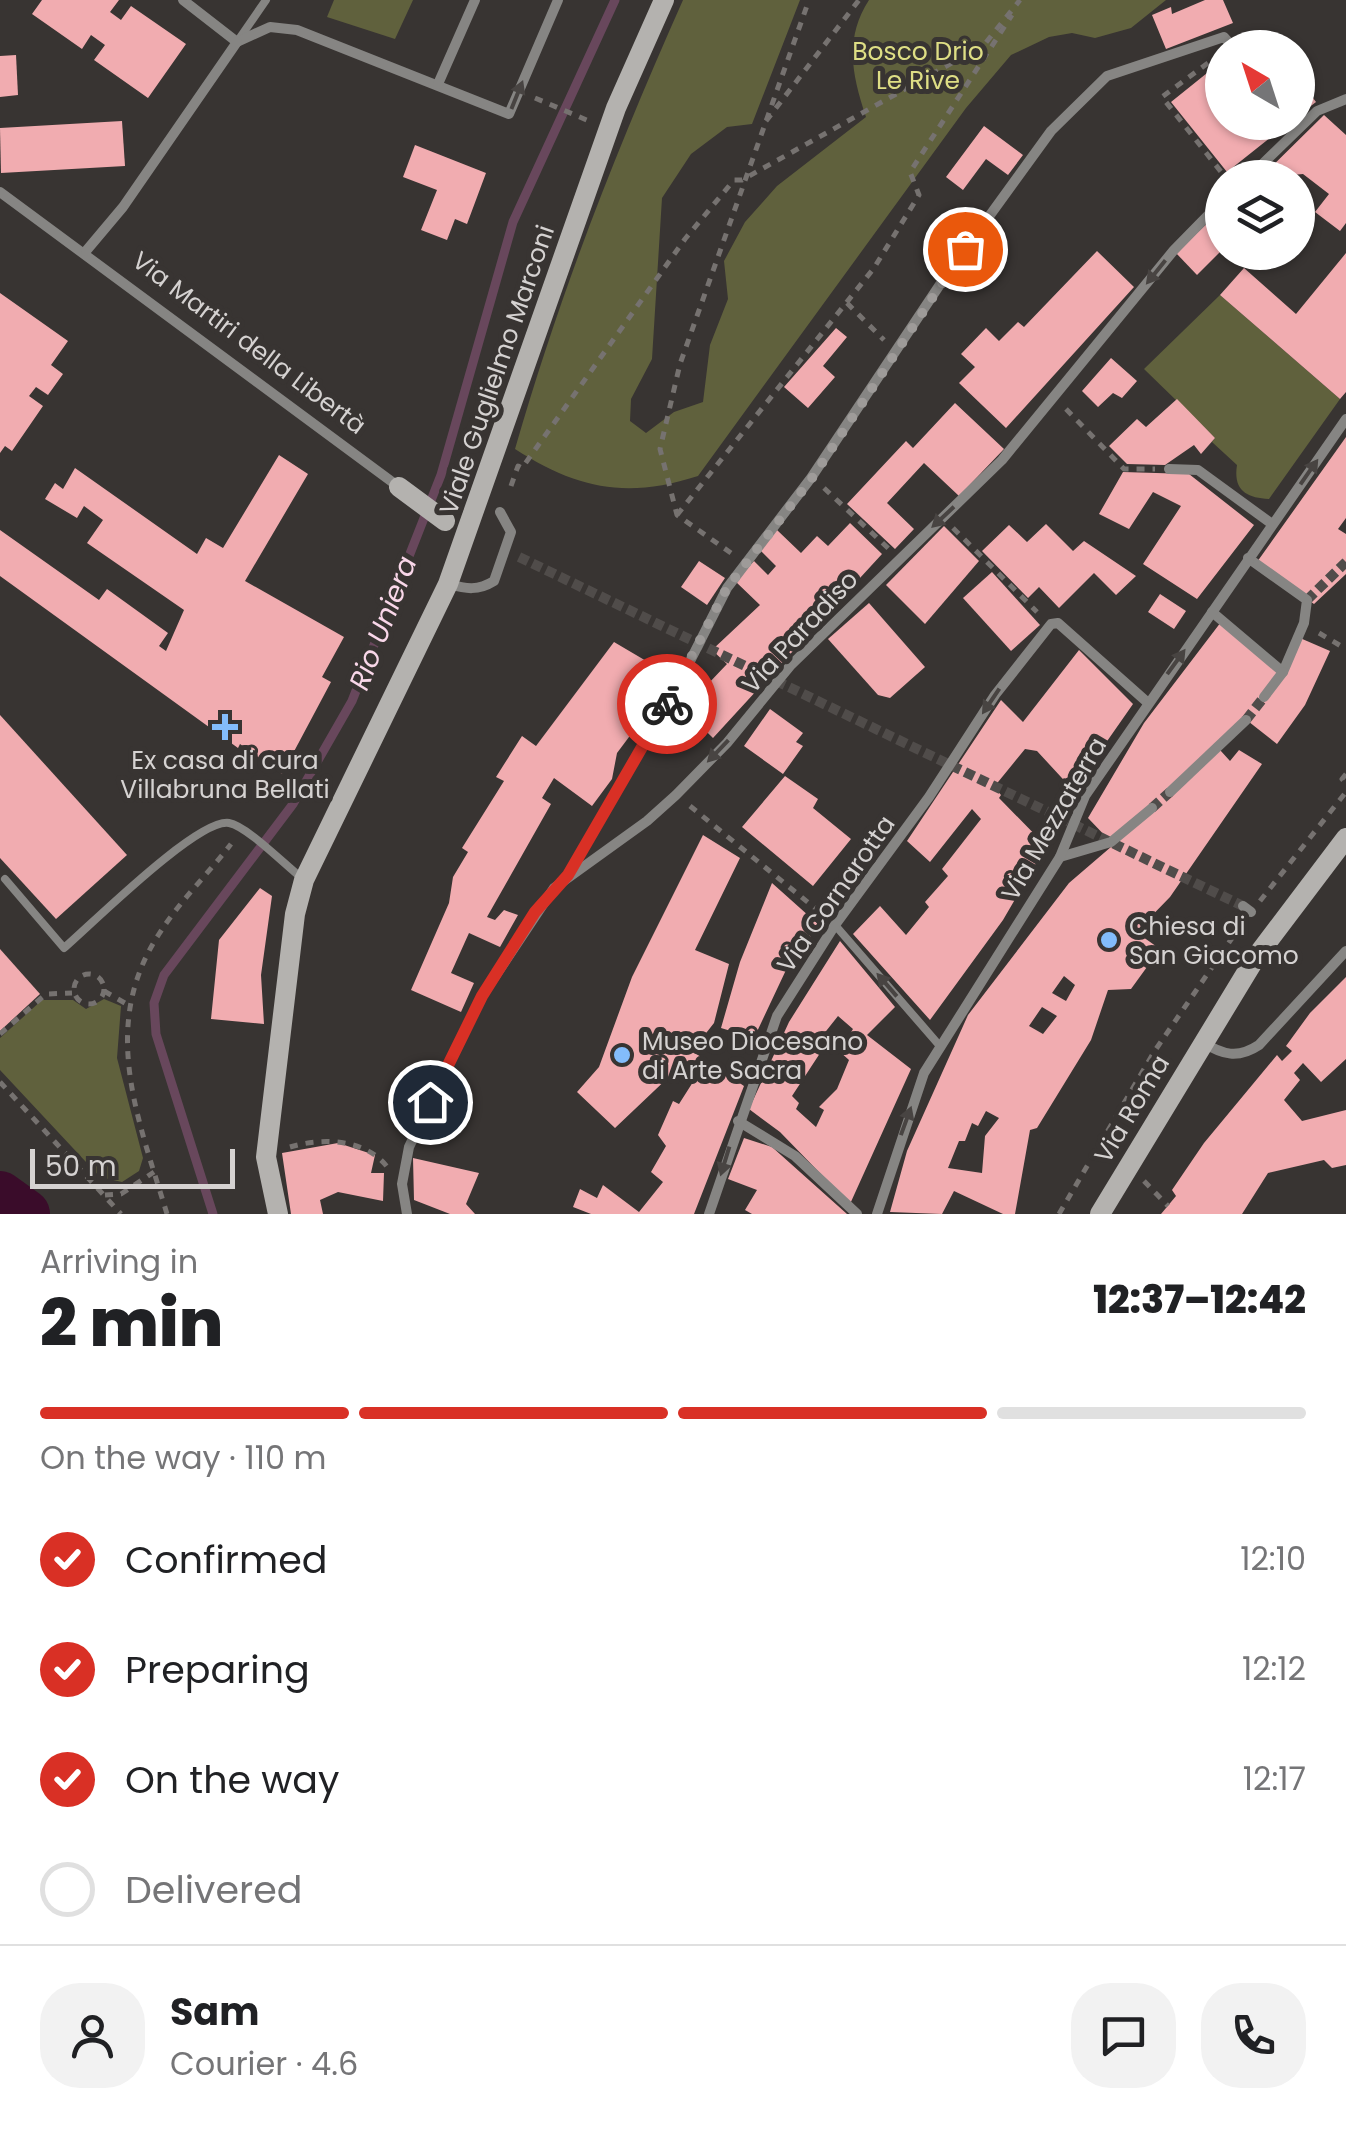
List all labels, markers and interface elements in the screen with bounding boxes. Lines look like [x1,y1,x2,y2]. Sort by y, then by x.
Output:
north arrow [1205,30,1315,140]
map controls [1205,30,1315,270]
park label: Bosco Drio Le Rive [852,34,984,98]
one-way arrow [509,80,525,110]
button: layers [1205,160,1315,270]
pin [923,207,1008,292]
street label: Viale Guglielmo Marconi [431,221,563,519]
icon: bag [938,222,993,277]
street label: Via Martiri della Libertà [125,243,373,443]
one-way arrow [1146,259,1167,284]
one-way arrow [1299,458,1318,485]
one-way arrow [931,505,955,528]
water label: Rio Uniera [340,550,426,696]
street label: Via Paradiso [734,563,866,701]
one-way arrow [1166,648,1185,675]
courier [617,654,717,754]
icon: bike [640,677,695,732]
one-way arrow [982,688,1001,715]
marker: Ex casa di cura Villabruna Bellati [212,714,238,740]
street label: Via Mezzaterra [993,731,1115,907]
one-way arrow [707,739,730,763]
place label: Ex casa di cura Villabruna Bellati [120,743,330,807]
street label: Via Cornarotta [769,808,903,980]
place label: Chiesa di San Giacomo [1129,909,1299,973]
marker: Chiesa di San Giacomo [1098,929,1120,951]
one-way arrow [876,972,898,997]
place label: Museo Diocesano di Arte Sacra [642,1024,863,1088]
marker: Museo Diocesano di Arte Sacra [611,1044,633,1066]
street label: Via Roma [1086,1048,1178,1170]
pin [388,1060,473,1145]
icon: home [403,1075,458,1130]
one-way arrow [899,1105,914,1135]
scale bar [30,1144,235,1188]
one-way arrow [717,1146,732,1177]
text: 50 m [45,1147,116,1186]
text: Arriving in [40,1239,198,1284]
text: 12:37–12:42 [1093,1273,1306,1326]
text: 2 min [40,1278,223,1369]
text: On the way · 110 m [40,1435,327,1480]
icon: check [40,1532,95,1587]
text: Confirmed [125,1533,327,1586]
text: 12:10 [1240,1536,1306,1581]
icon: check [40,1642,95,1697]
text: Preparing [125,1643,310,1696]
text: 12:12 [1242,1646,1306,1691]
icon: check [40,1752,95,1807]
text: On the way [125,1753,339,1806]
text: 12:17 [1243,1756,1306,1801]
text: Delivered [125,1863,302,1916]
button: person [40,1983,145,2088]
button: chat [1071,1983,1176,2088]
button: phone [1201,1983,1306,2088]
text: Sam [170,1985,259,2038]
text: Courier · 4.6 [170,2041,358,2086]

